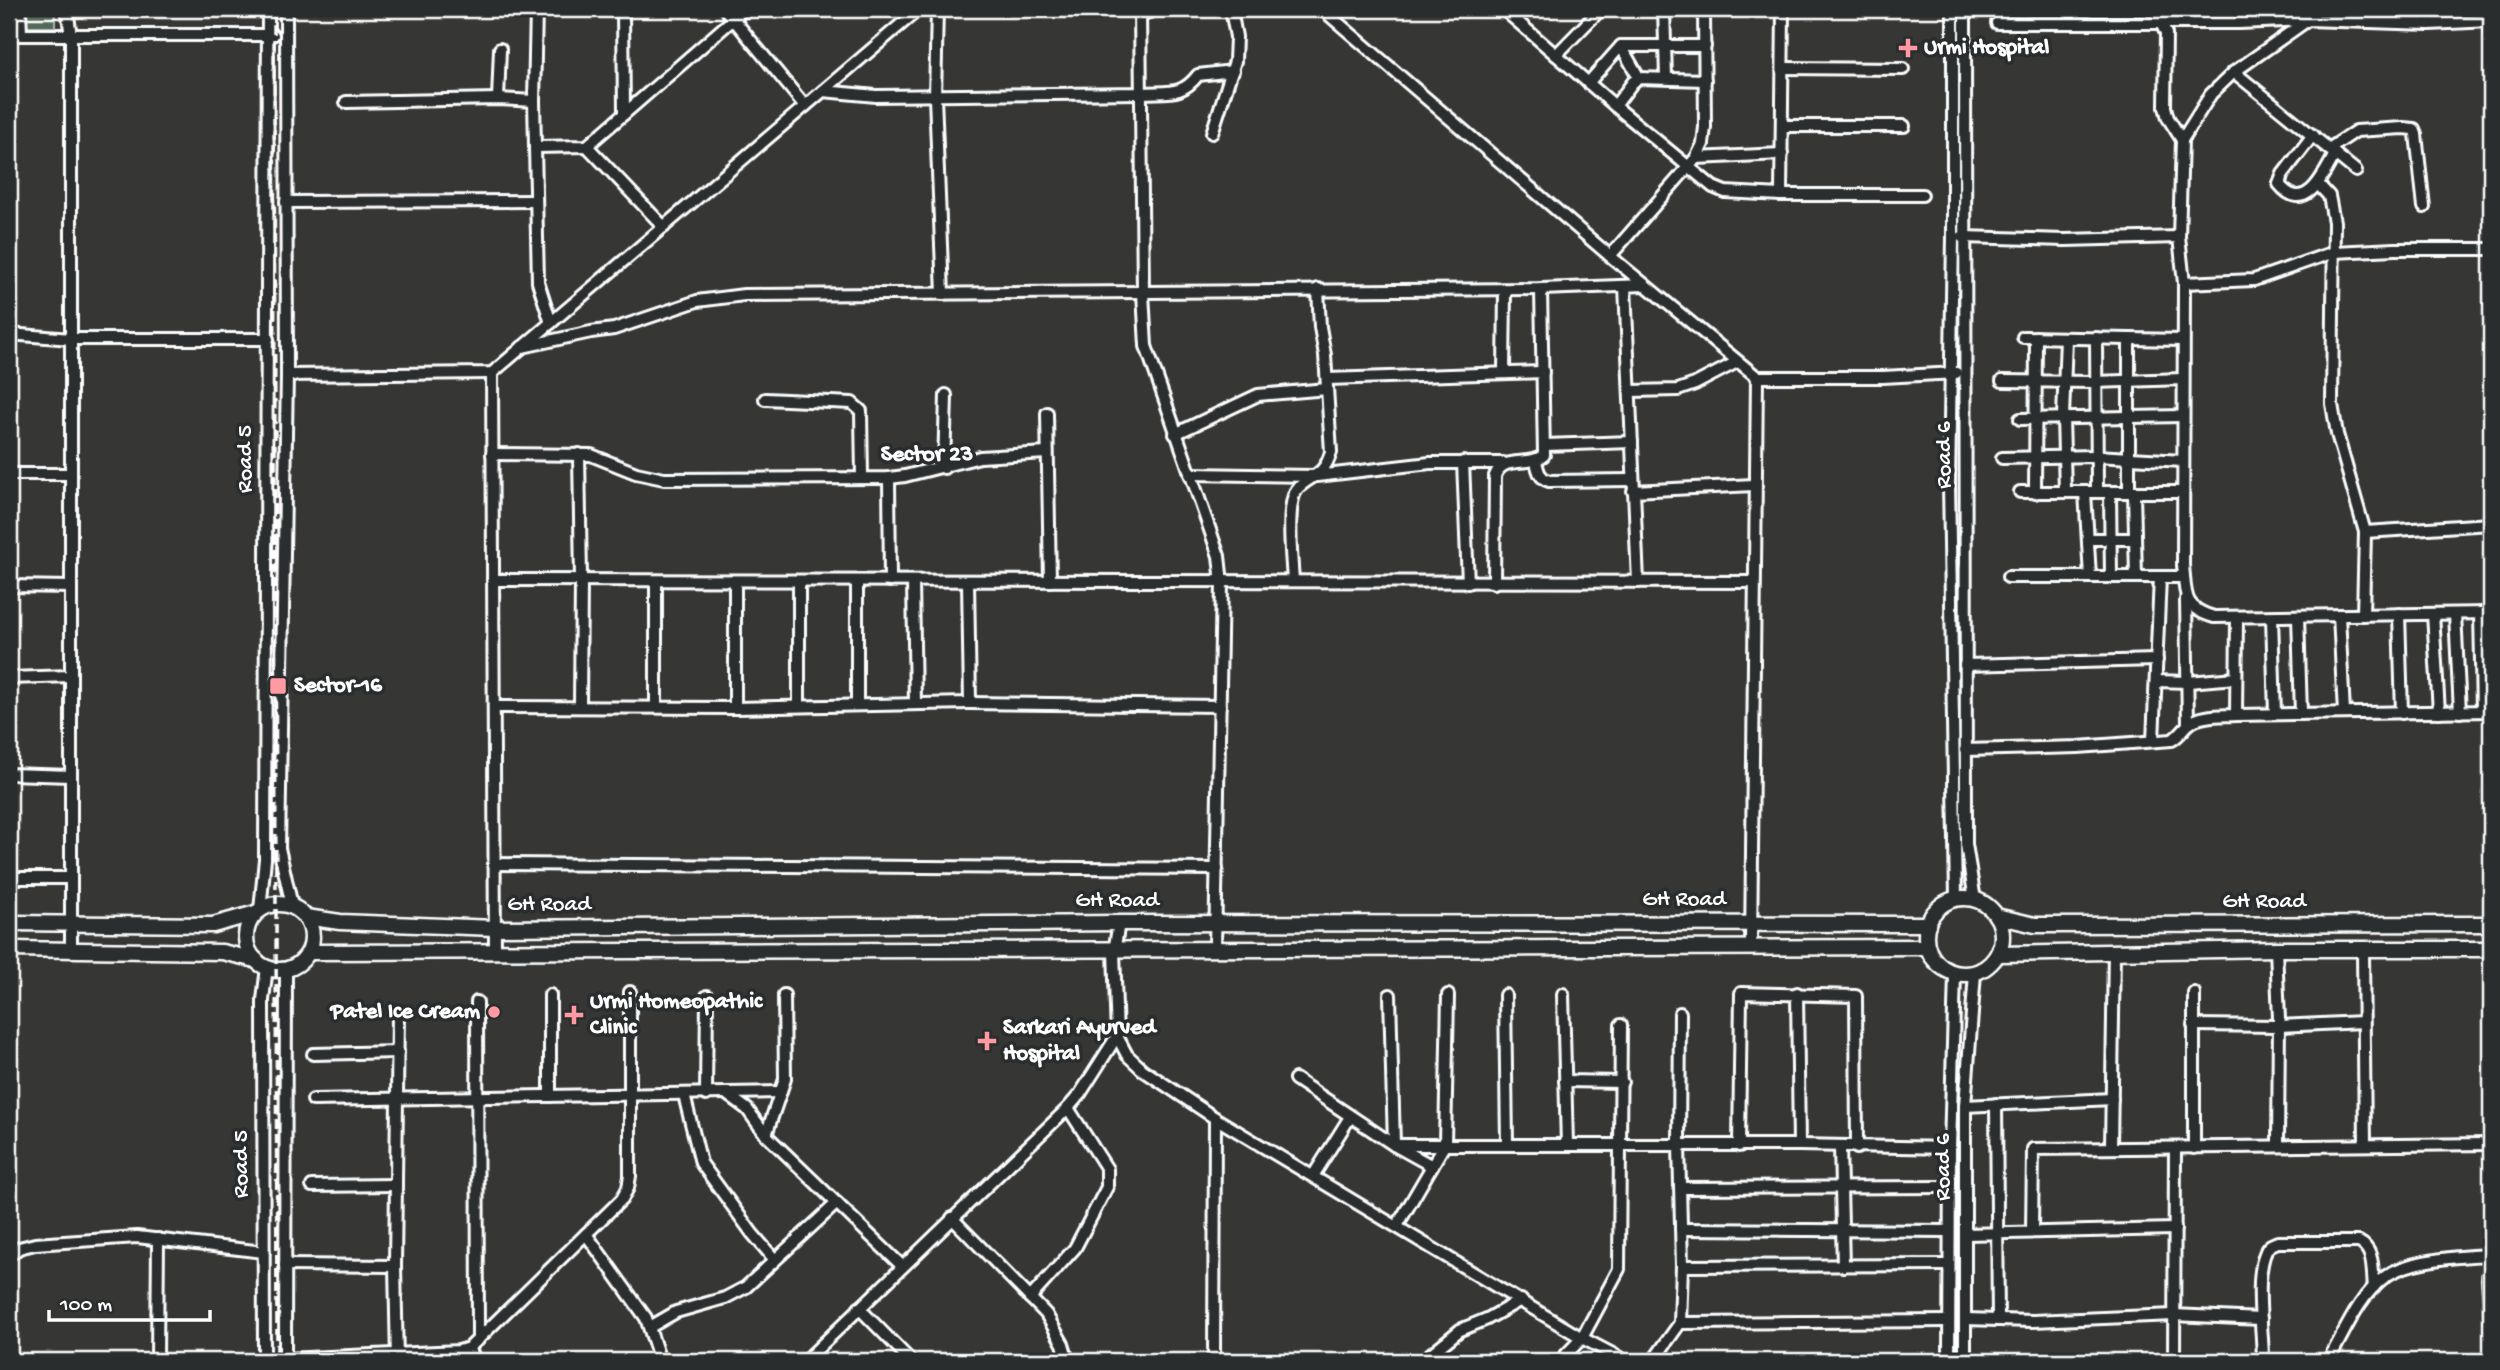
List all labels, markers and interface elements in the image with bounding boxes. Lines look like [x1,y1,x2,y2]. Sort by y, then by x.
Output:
place label: Urmi Hospital [1924,35,2049,62]
marker: Urmi Hospital [1898,38,1918,58]
street label: Road 6 [1932,421,1959,489]
street label: Road 5 [233,425,260,493]
district label: Sector 23 [881,441,973,470]
place label: Sector-16 [294,673,383,700]
marker: Sector-16 [268,676,288,696]
street label: GH Road [1642,887,1727,914]
street label: GH Road [1075,888,1160,915]
street label: GH Road [2222,889,2307,916]
street label: GH Road [507,892,592,919]
place label: Urmi Homeopathic Clinic [590,989,763,1042]
place label: Patel Ice Cream [329,999,481,1026]
marker: Patel Ice Cream [486,1004,502,1020]
marker: Urmi Homeopathic Clinic [564,1005,584,1025]
place label: Sarkari Ayurved Hospital [1003,1015,1158,1068]
marker: Sarkari Ayurved Hospital [977,1031,997,1051]
street label: Road 5 [229,1130,256,1198]
street label: Road 6 [1931,1133,1958,1201]
scale bar [49,1279,210,1323]
text: 100 m [59,1294,112,1319]

